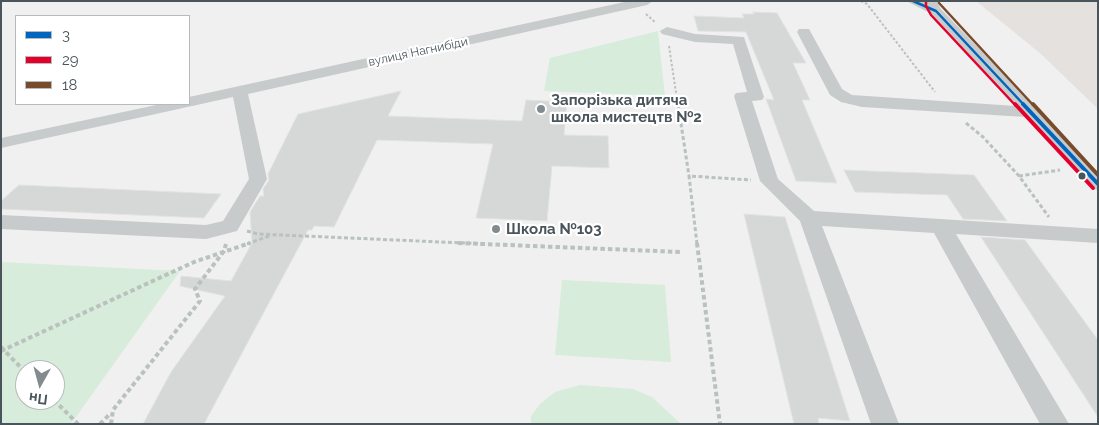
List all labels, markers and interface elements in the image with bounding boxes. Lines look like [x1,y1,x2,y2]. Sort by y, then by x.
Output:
legend [15,15,190,105]
text: 3 [62,26,70,44]
street label: вулиця Нагнибіди [367,34,469,70]
text: 29 [62,51,79,69]
text: 18 [62,76,77,94]
place label: Запорізька дитяча школа мистецтв №2 [551,91,702,126]
marker: Запорізька дитяча школа мистецтв №2 [535,103,547,115]
unlabelled marker [1077,171,1087,181]
place label: Школа №103 [506,220,602,238]
marker: Школа №103 [490,223,502,235]
north arrow [15,360,65,410]
text: Пн [28,390,49,408]

